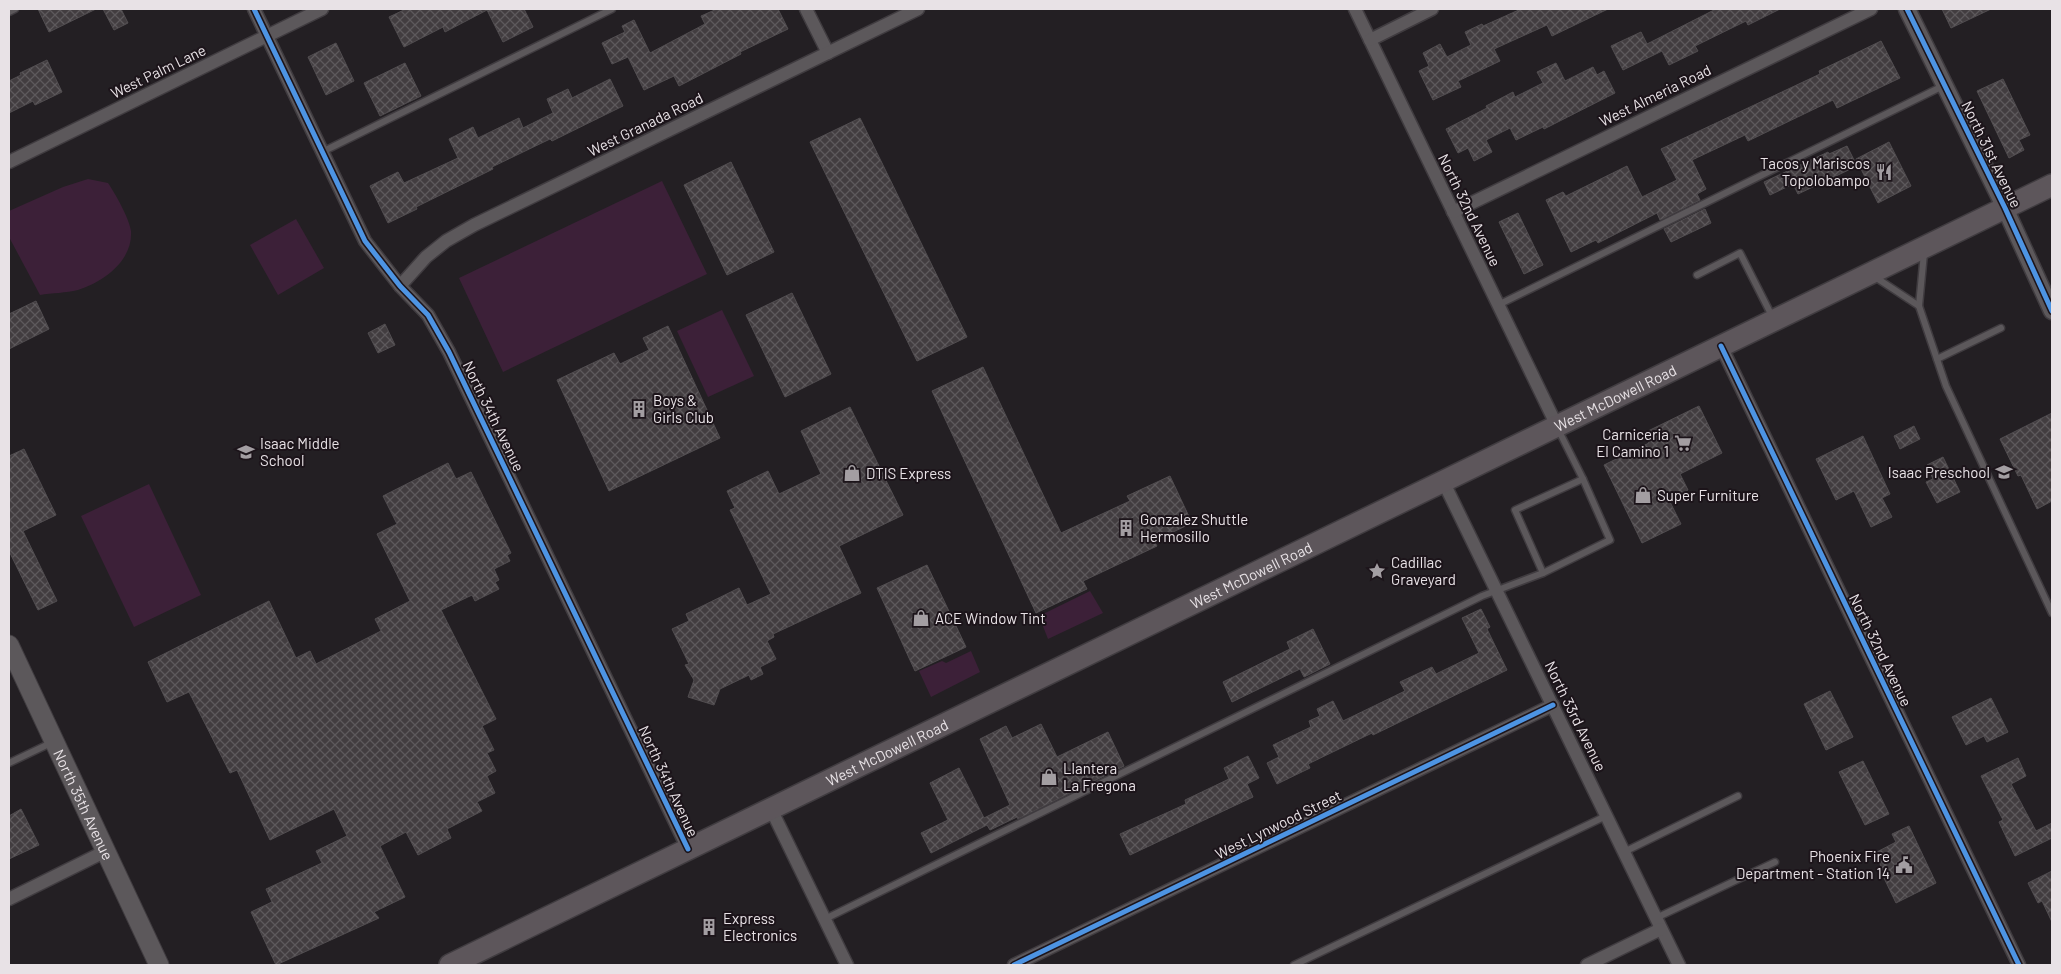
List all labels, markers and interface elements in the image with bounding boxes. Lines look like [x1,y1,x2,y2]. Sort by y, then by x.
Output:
street label: West Palm Lane [108,40,208,102]
street label: West Almeria Road [1596,60,1714,130]
street label: West Granada Road [584,88,706,160]
street label: North 31st Avenue [1958,98,2026,210]
street label: North 32nd Avenue [1435,151,1505,269]
place label: Tacos y Mariscos Topolobampo [1760,154,1870,189]
restaurant icon: Tacos y Mariscos Topolobampo [1874,162,1894,182]
street label: North 34th Avenue [459,358,529,474]
street label: West McDowell Road [1551,360,1679,435]
place label: Boys & Girls Club [653,391,714,426]
building icon: Boys & Girls Club [629,399,649,419]
place label: Carniceria El Camino 1 [1596,425,1669,460]
supermarket icon: Carniceria El Camino 1 [1673,433,1693,453]
place label: Isaac Middle School [260,434,340,469]
school or university icon: Isaac Middle School [236,442,256,462]
school or university icon: Isaac Preschool [1994,462,2014,482]
shop icon: DTIS Express [842,463,862,483]
place label: Isaac Preschool [1888,463,1990,481]
place label: DTIS Express [866,464,951,482]
shop icon: Super Furniture [1633,485,1653,505]
place label: Super Furniture [1657,486,1759,504]
place label: Gonzalez Shuttle Hermosillo [1140,510,1248,545]
building icon: Gonzalez Shuttle Hermosillo [1116,518,1136,538]
street label: West McDowell Road [1187,538,1315,612]
place label: Cadillac Graveyard [1391,553,1456,588]
place icon: Cadillac Graveyard [1367,561,1387,581]
street label: North 32nd Avenue [1846,591,1916,709]
shop icon: ACE Window Tint [911,608,931,628]
place label: ACE Window Tint [935,609,1046,627]
street label: North 33rd Avenue [1542,658,1610,774]
street label: West McDowell Road [823,715,951,790]
street label: North 34th Avenue [635,722,703,840]
street label: North 35th Avenue [50,746,117,863]
place label: Llantera La Fregona [1063,759,1136,794]
shop icon: Llantera La Fregona [1039,767,1059,787]
street label: West Lynwood Street [1212,786,1344,862]
place label: Phoenix Fire Department - Station 14 [1736,847,1890,882]
public building icon: Phoenix Fire Department - Station 14 [1894,855,1914,875]
place label: Express Electronics [723,909,797,944]
building icon: Express Electronics [699,917,719,937]

